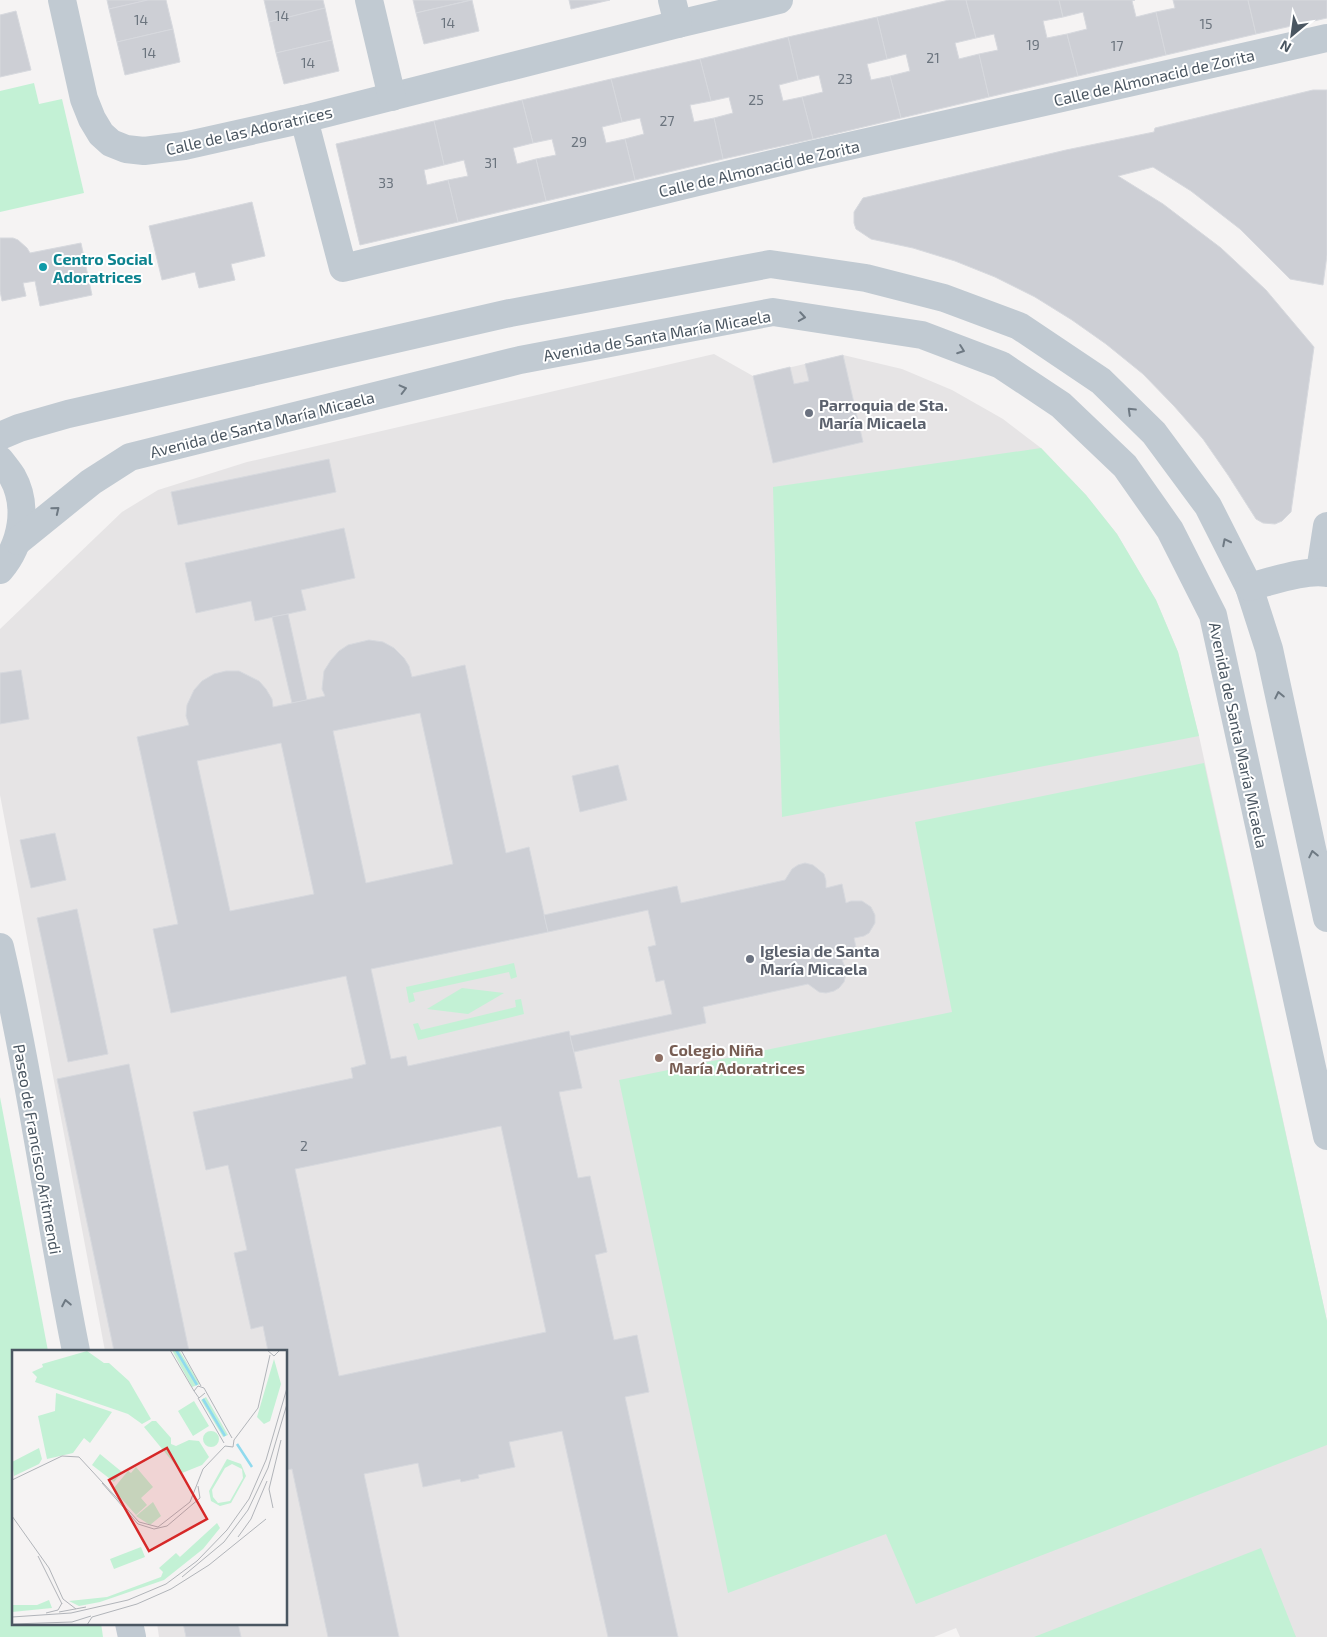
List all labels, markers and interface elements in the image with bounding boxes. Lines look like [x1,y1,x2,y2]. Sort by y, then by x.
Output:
house number: 14 [275,7,289,24]
north arrow [1267,10,1317,60]
house number: 14 [134,11,148,28]
house number: 14 [441,14,455,31]
house number: 15 [1199,15,1213,32]
house number: 19 [1026,36,1040,53]
house number: 17 [1111,37,1123,54]
text: N [1277,37,1294,57]
house number: 14 [142,44,156,61]
street label: Calle de Almonacid de Zorita [1052,45,1256,109]
house number: 21 [926,49,940,66]
house number: 14 [301,54,315,71]
house number: 23 [837,70,853,87]
house number: 25 [748,91,764,108]
street label: Calle de las Adoratrices [164,102,334,158]
house number: 27 [659,112,675,129]
house number: 29 [571,133,587,150]
street label: Calle de Almonacid de Zorita [657,136,861,200]
house number: 31 [484,154,498,171]
house number: 33 [378,174,394,191]
place label: Centro Social Adoratrices [53,249,154,286]
marker: Centro Social Adoratrices [37,261,49,273]
street label: Avenida de Santa María Micaela [542,306,772,364]
one-way arrow [798,311,806,321]
one-way arrow [956,344,964,354]
one-way arrow [398,384,407,395]
street label: Avenida de Santa María Micaela [148,387,376,461]
place label: Parroquia de Sta. María Micaela [819,395,948,432]
marker: Parroquia de Sta. María Micaela [803,407,815,419]
one-way arrow [1128,408,1137,417]
one-way arrow [50,508,59,516]
one-way arrow [1222,538,1232,547]
street label: Avenida de Santa María Micaela [1206,620,1272,850]
one-way arrow [1274,690,1285,699]
one-way arrow [1308,849,1319,858]
place label: Iglesia de Santa María Micaela [760,941,880,978]
marker: Iglesia de Santa María Micaela [744,953,756,965]
place label: Colegio Niña María Adoratrices [669,1040,805,1077]
street label: Paseo de Francisco Aritmendi [10,1042,66,1256]
marker: Colegio Niña María Adoratrices [653,1052,665,1064]
house number: 2 [300,1137,308,1154]
one-way arrow [61,1299,72,1307]
inset map [12,1350,288,1624]

